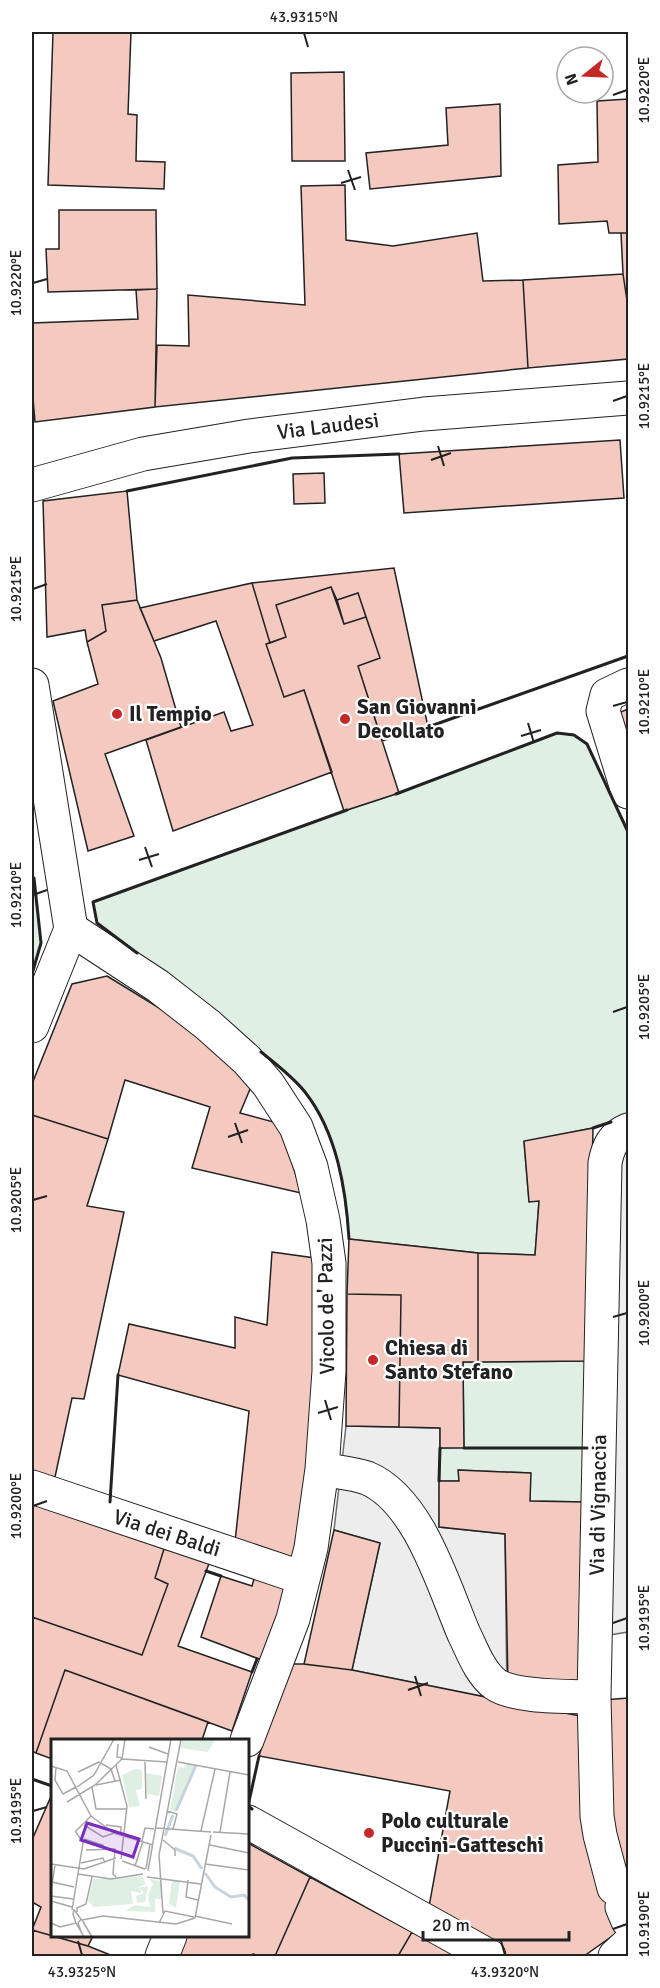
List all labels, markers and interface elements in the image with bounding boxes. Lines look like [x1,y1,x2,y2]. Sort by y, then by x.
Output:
text: 43.9315°N [270,8,338,26]
north arrow [555,45,615,105]
text: 10.9220°E [635,57,653,123]
text: N [560,71,583,88]
text: 10.9220°E [7,250,25,316]
text: 10.9215°E [635,363,653,429]
street label: Via Laudesi [276,407,380,445]
text: 10.9215°E [7,556,25,622]
text: 10.9210°E [635,669,653,735]
place label: San Giovanni Decollato [357,694,476,744]
place label: Il Tempio [129,701,212,727]
marker: Il Tempio [110,707,124,721]
marker: San Giovanni Decollato [338,712,352,726]
text: 10.9210°E [7,862,25,928]
text: 10.9205°E [635,974,653,1040]
text: 10.9205°E [7,1167,25,1233]
street label: Vicolo de' Pazzi [312,1237,340,1375]
text: 10.9200°E [635,1280,653,1346]
place label: Chiesa di Santo Stefano [385,1335,513,1385]
marker: Chiesa di Santo Stefano [366,1353,380,1367]
street label: Via di Vignaccia [584,1434,612,1576]
text: 10.9200°E [7,1473,25,1539]
street label: Via dei Baldi [110,1503,224,1563]
text: 10.9195°E [635,1585,653,1651]
inset map [51,1739,249,1937]
text: 10.9195°E [7,1778,25,1844]
place label: Polo culturale Puccini-Gatteschi [381,1808,544,1858]
marker: Polo culturale Puccini-Gatteschi [362,1826,376,1840]
text: 10.9190°E [635,1891,653,1957]
scale bar [423,1904,568,1942]
text: 20 m [432,1914,470,1936]
text: 43.9325°N [48,1963,116,1981]
text: 43.9320°N [471,1963,539,1981]

